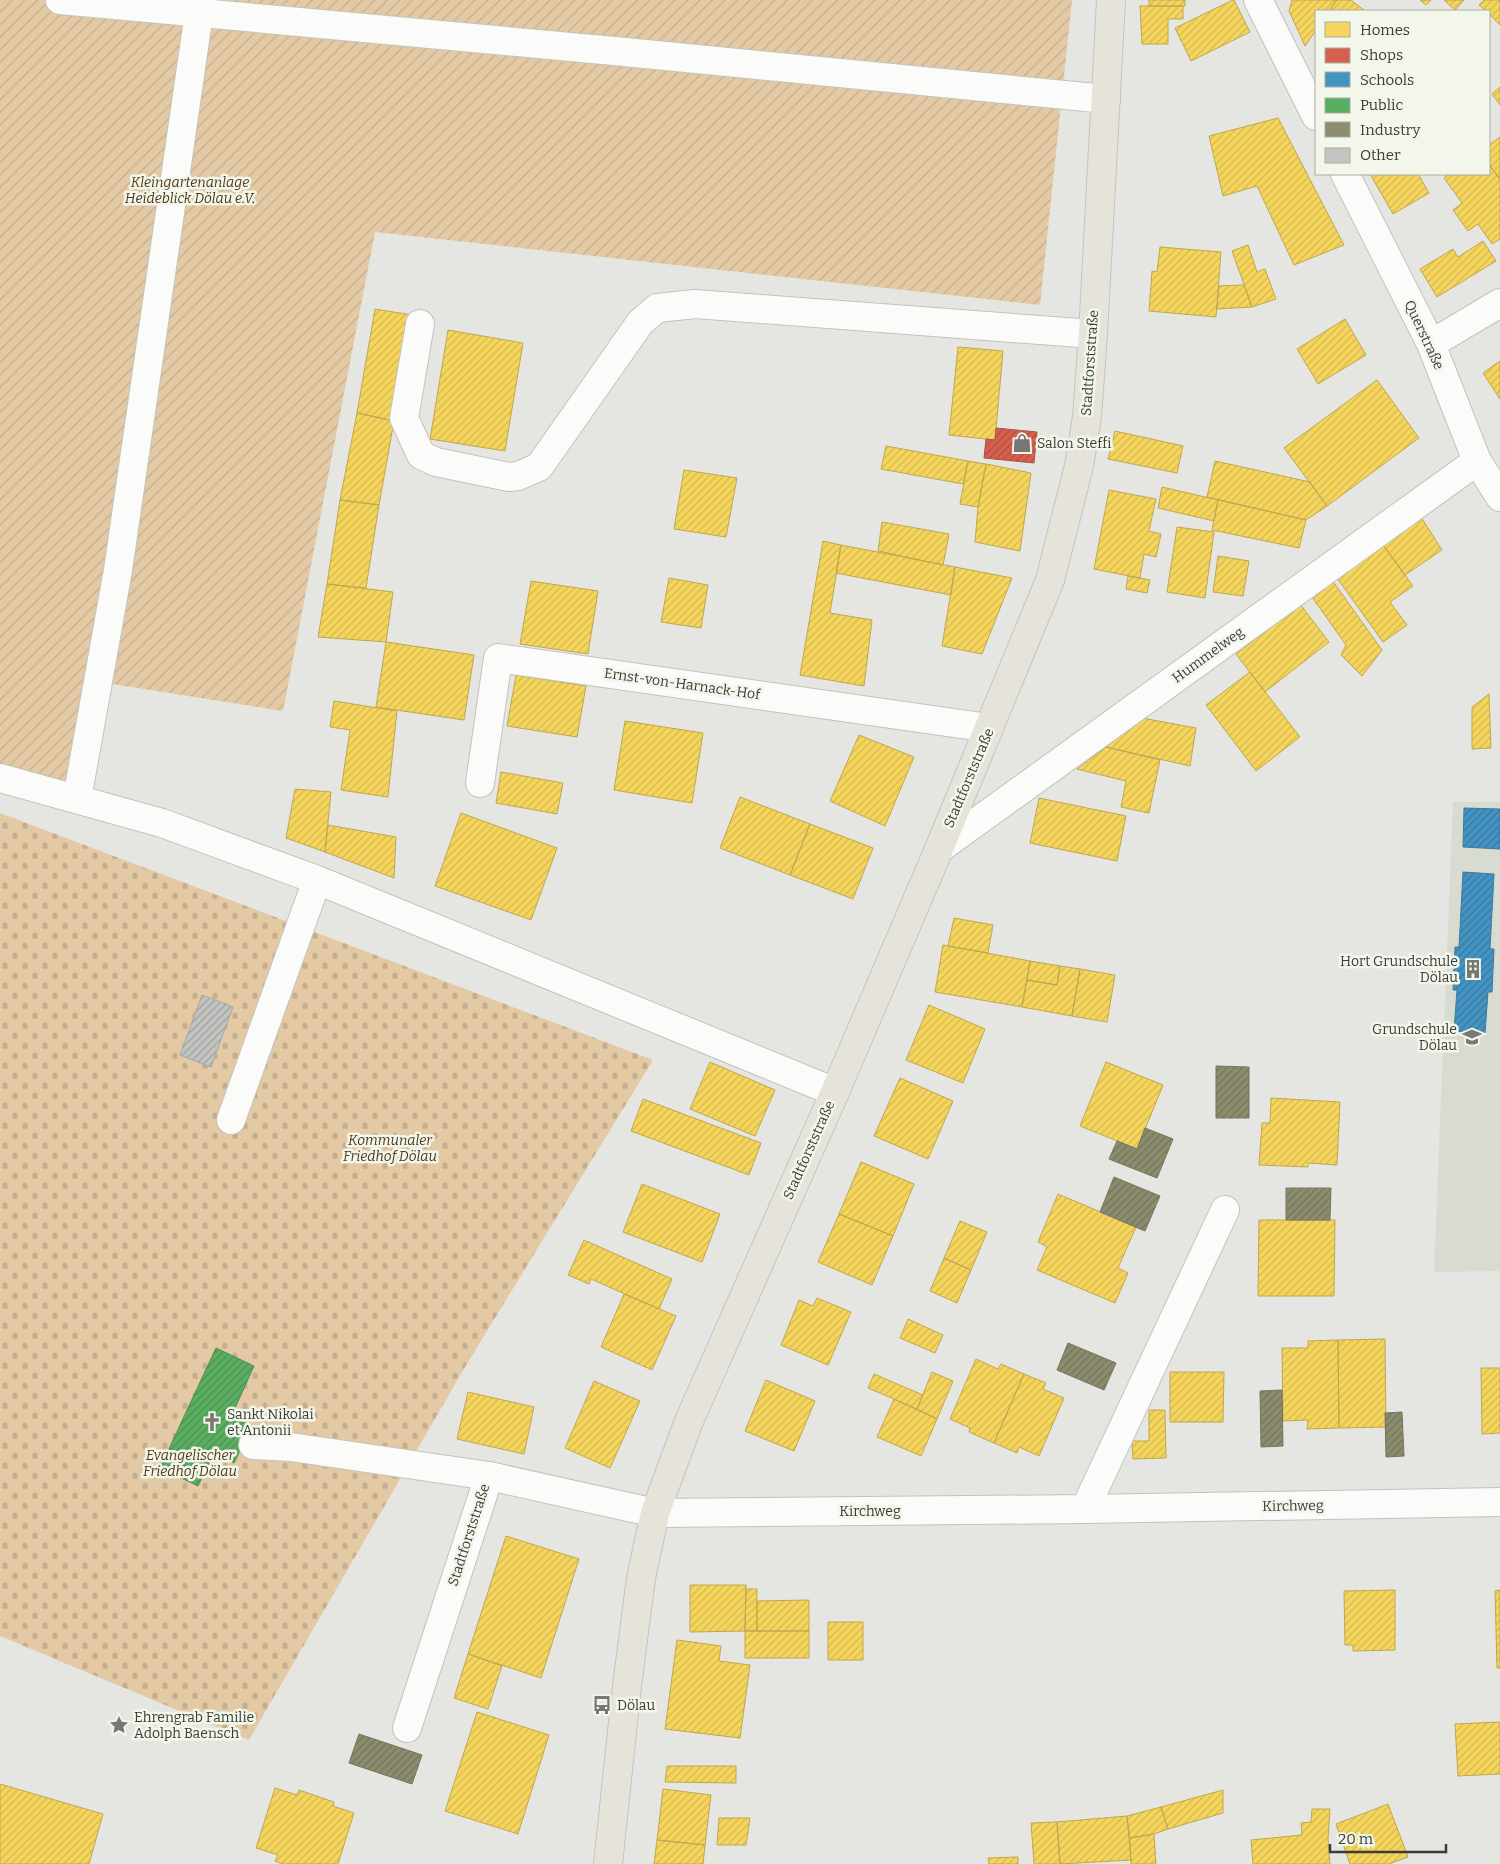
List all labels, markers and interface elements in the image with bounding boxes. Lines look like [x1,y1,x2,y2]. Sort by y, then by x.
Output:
legend [1315,10,1490,175]
text: Homes [1360,21,1410,39]
text: Shops [1360,46,1403,64]
text: Schools [1360,71,1414,89]
text: Public [1360,96,1404,114]
text: Industry [1360,121,1420,139]
text: Other [1360,146,1401,164]
park label: Kleingartenanlage Heideblick Dölau e.V. [125,174,255,207]
street label: Querstraße [1401,298,1447,372]
street label: Stadtforststraße [1078,309,1102,417]
shop icon: Salon Steffi [1011,432,1033,454]
place label: Salon Steffi [1037,435,1111,452]
street label: Hummelweg [1169,623,1247,687]
street label: Ernst-von-Harnack-Hof [603,665,762,704]
street label: Stadtforststraße [940,726,998,830]
place label: Hort Grundschule Dölau [1340,953,1458,986]
building icon: Hort Grundschule Dölau [1462,958,1484,980]
place label: Grundschule Dölau [1372,1021,1457,1054]
school or university icon: Grundschule Dölau [1461,1026,1483,1048]
street label: Stadtforststraße [780,1098,838,1202]
park label: Kommunaler Friedhof Dölau [343,1132,437,1165]
place label: Sankt Nikolai et Antonii [227,1406,314,1439]
church icon: Sankt Nikolai et Antonii [201,1411,223,1433]
park label: Evangelischer Friedhof Dölau [143,1447,237,1480]
street label: Stadtforststraße [444,1482,494,1588]
street label: Kirchweg [1262,1497,1324,1515]
street label: Kirchweg [839,1503,901,1520]
bus stop icon: Dölau [591,1694,613,1716]
place label: Dölau [617,1697,656,1714]
place label: Ehrengrab Familie Adolph Baensch [134,1709,254,1742]
place icon: Ehrengrab Familie Adolph Baensch [108,1714,130,1736]
scale bar [1330,1822,1446,1854]
text: 20 m [1338,1830,1374,1848]

